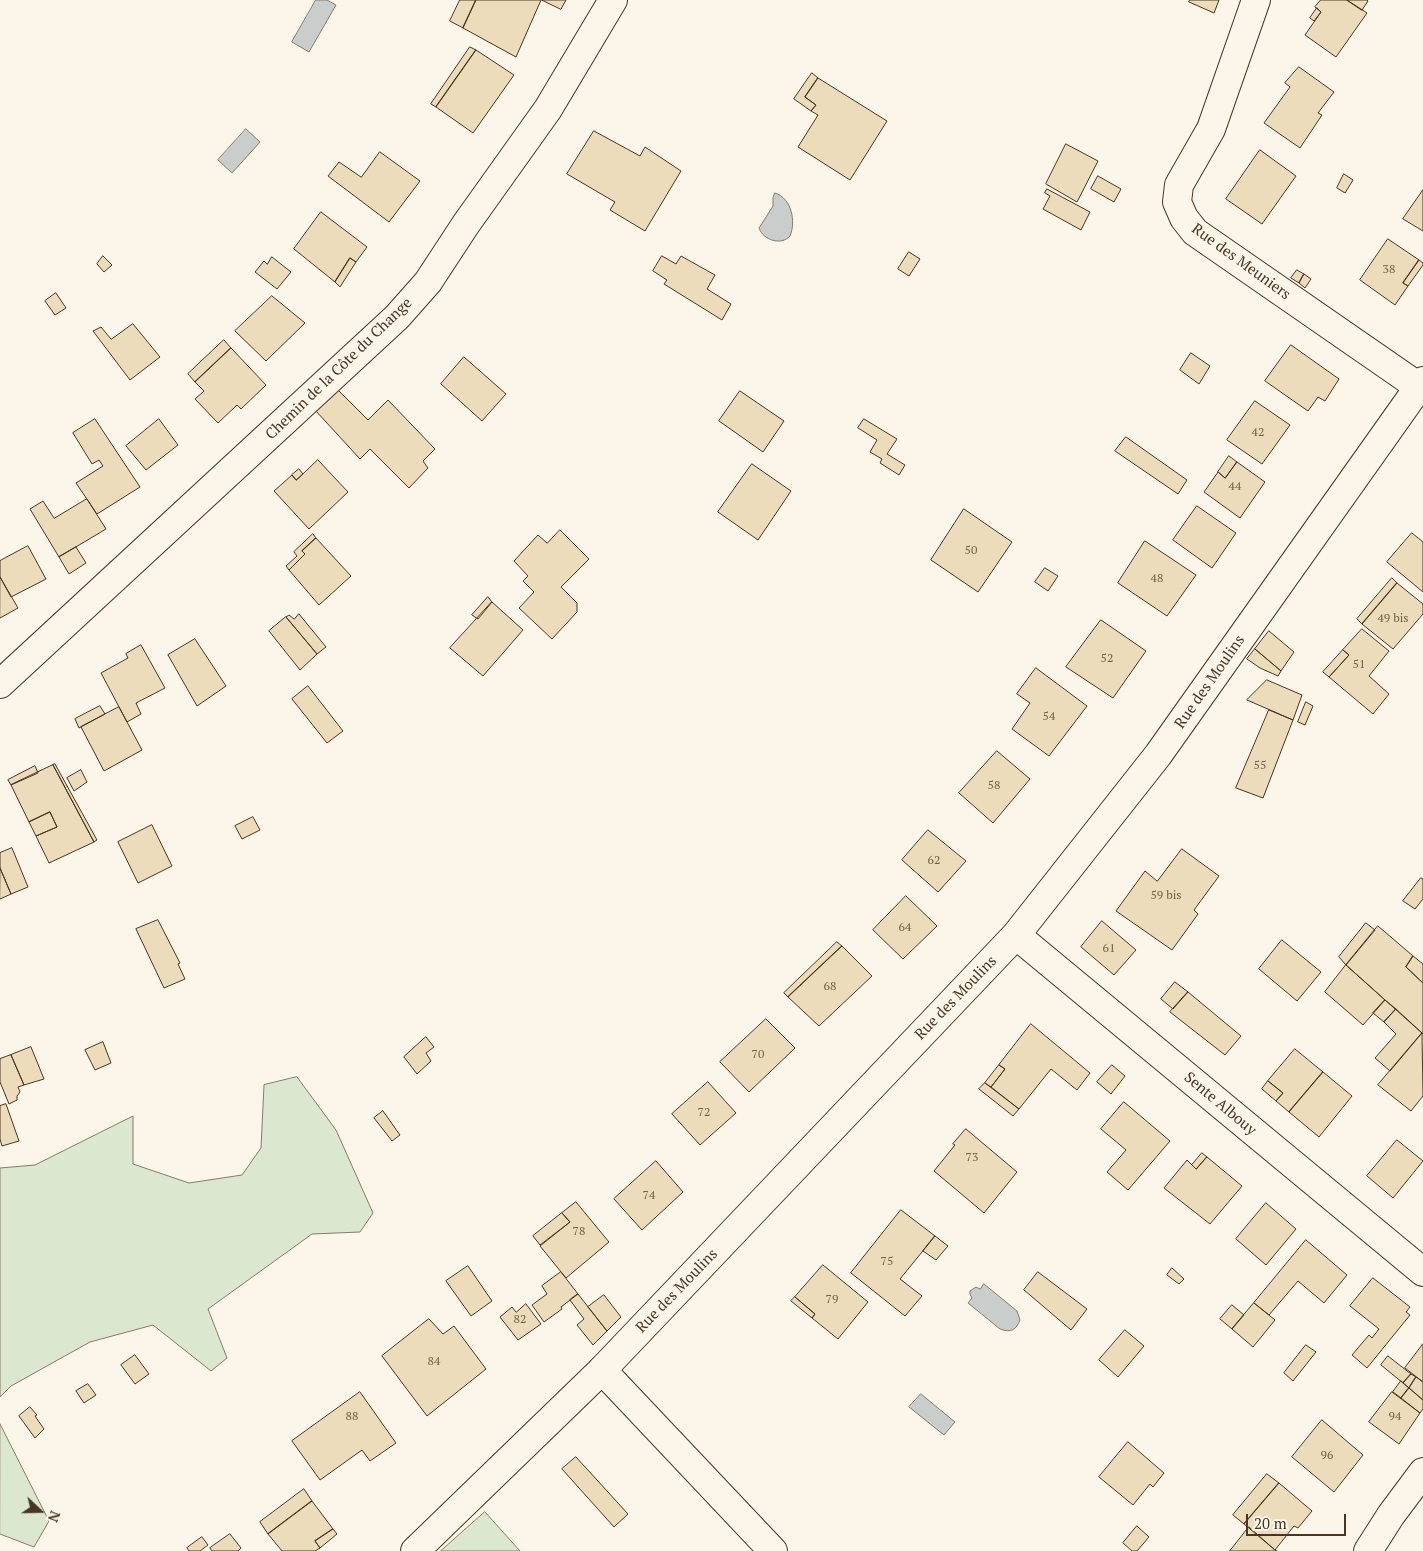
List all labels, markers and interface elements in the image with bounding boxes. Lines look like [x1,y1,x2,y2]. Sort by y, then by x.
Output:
street label: Rue des Meuniers [1188,220,1294,304]
house number: 38 [1383,263,1395,277]
street label: Chemin de la Côte du Change [262,294,416,444]
house number: 42 [1252,426,1264,440]
house number: 44 [1229,480,1241,494]
house number: 50 [965,544,977,558]
house number: 48 [1151,572,1163,586]
house number: 49 bis [1377,612,1409,626]
street label: Rue des Moulins [1171,632,1249,732]
house number: 52 [1101,652,1113,666]
house number: 51 [1353,658,1365,672]
house number: 54 [1043,710,1055,724]
house number: 55 [1254,759,1266,773]
house number: 58 [988,779,1000,793]
house number: 62 [928,854,940,868]
house number: 59 bis [1150,889,1182,903]
house number: 64 [899,921,911,935]
house number: 61 [1103,942,1115,956]
street label: Rue des Moulins [911,952,1001,1044]
house number: 68 [824,980,836,994]
house number: 70 [752,1048,764,1062]
street label: Sente Albouy [1180,1069,1260,1139]
house number: 72 [698,1106,710,1120]
house number: 73 [966,1151,978,1165]
house number: 74 [643,1189,655,1203]
house number: 78 [573,1225,585,1239]
street label: Rue des Moulins [632,1245,722,1337]
house number: 75 [881,1255,893,1269]
house number: 79 [826,1293,838,1307]
house number: 82 [514,1313,526,1327]
house number: 84 [428,1355,440,1369]
house number: 88 [346,1410,358,1424]
house number: 94 [1389,1410,1401,1424]
house number: 96 [1321,1449,1333,1463]
north arrow [15,1486,65,1536]
scale bar [1248,1504,1348,1536]
text: N [44,1508,65,1525]
text: 20 m [1254,1513,1287,1533]

